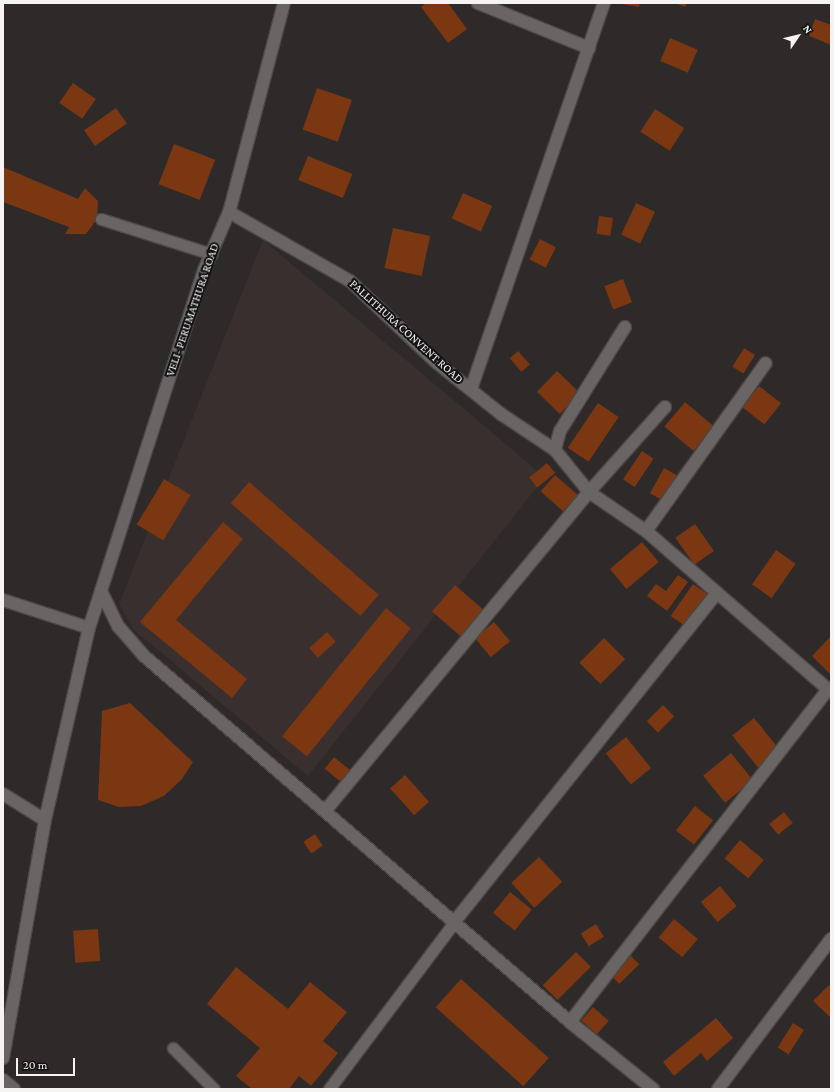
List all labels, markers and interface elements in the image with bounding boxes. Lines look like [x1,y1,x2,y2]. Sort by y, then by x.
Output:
north arrow [778,16,818,56]
text: N [801,23,815,36]
street label: VELI- PERUMATHURA ROAD [163,242,223,378]
street label: PALLITHURA CONVENT ROAD [346,277,466,387]
scale bar [18,1050,77,1076]
text: 20 m [23,1058,47,1072]

